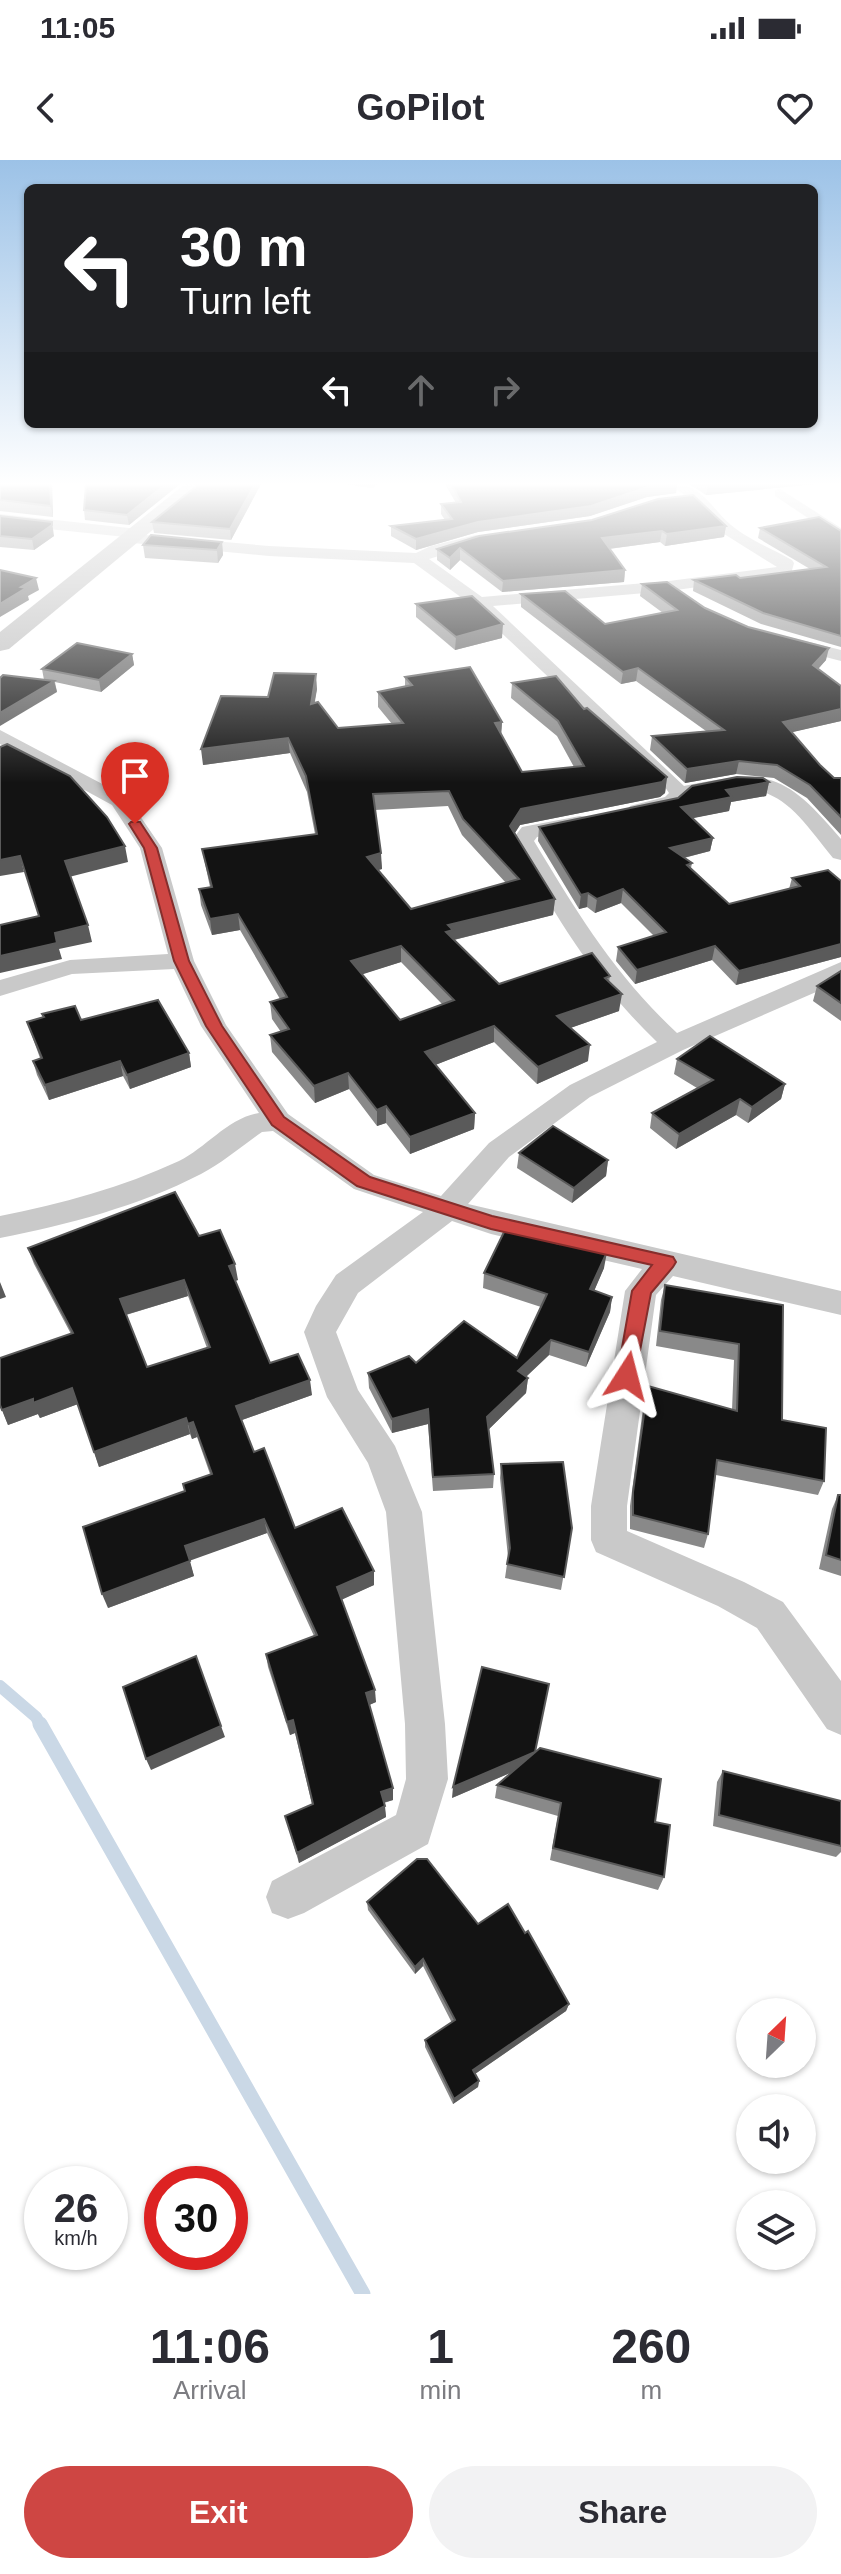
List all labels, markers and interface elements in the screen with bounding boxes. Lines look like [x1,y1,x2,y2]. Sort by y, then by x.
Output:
text: 11:05 [40,11,115,44]
icon: back [24,86,68,130]
icon: heart [773,86,817,130]
text: GoPilot [357,87,485,128]
text: 30 m [180,215,308,278]
icon: left [48,216,152,320]
text: Turn left [180,281,311,322]
icon: left [315,368,359,412]
icon: ahead [399,368,443,412]
icon: right [483,368,527,412]
pin [101,742,169,824]
icon: arrive [113,754,157,798]
position arrow [585,1334,669,1418]
north arrow [736,1998,816,2078]
map controls [736,1998,816,2270]
button: sound [736,2094,816,2174]
speed limit sign: 30 [144,2166,248,2270]
text: 26 [54,2186,98,2230]
button: layers [736,2190,816,2270]
text: km/h [54,2227,98,2249]
text: 11:06 [150,2320,270,2373]
text: 1 [427,2320,454,2373]
text: 260 [611,2320,691,2373]
text: Arrival [173,2375,247,2405]
text: min [420,2375,461,2405]
text: m [640,2375,662,2405]
button: Exit [24,2466,413,2558]
button: Share [429,2466,817,2558]

